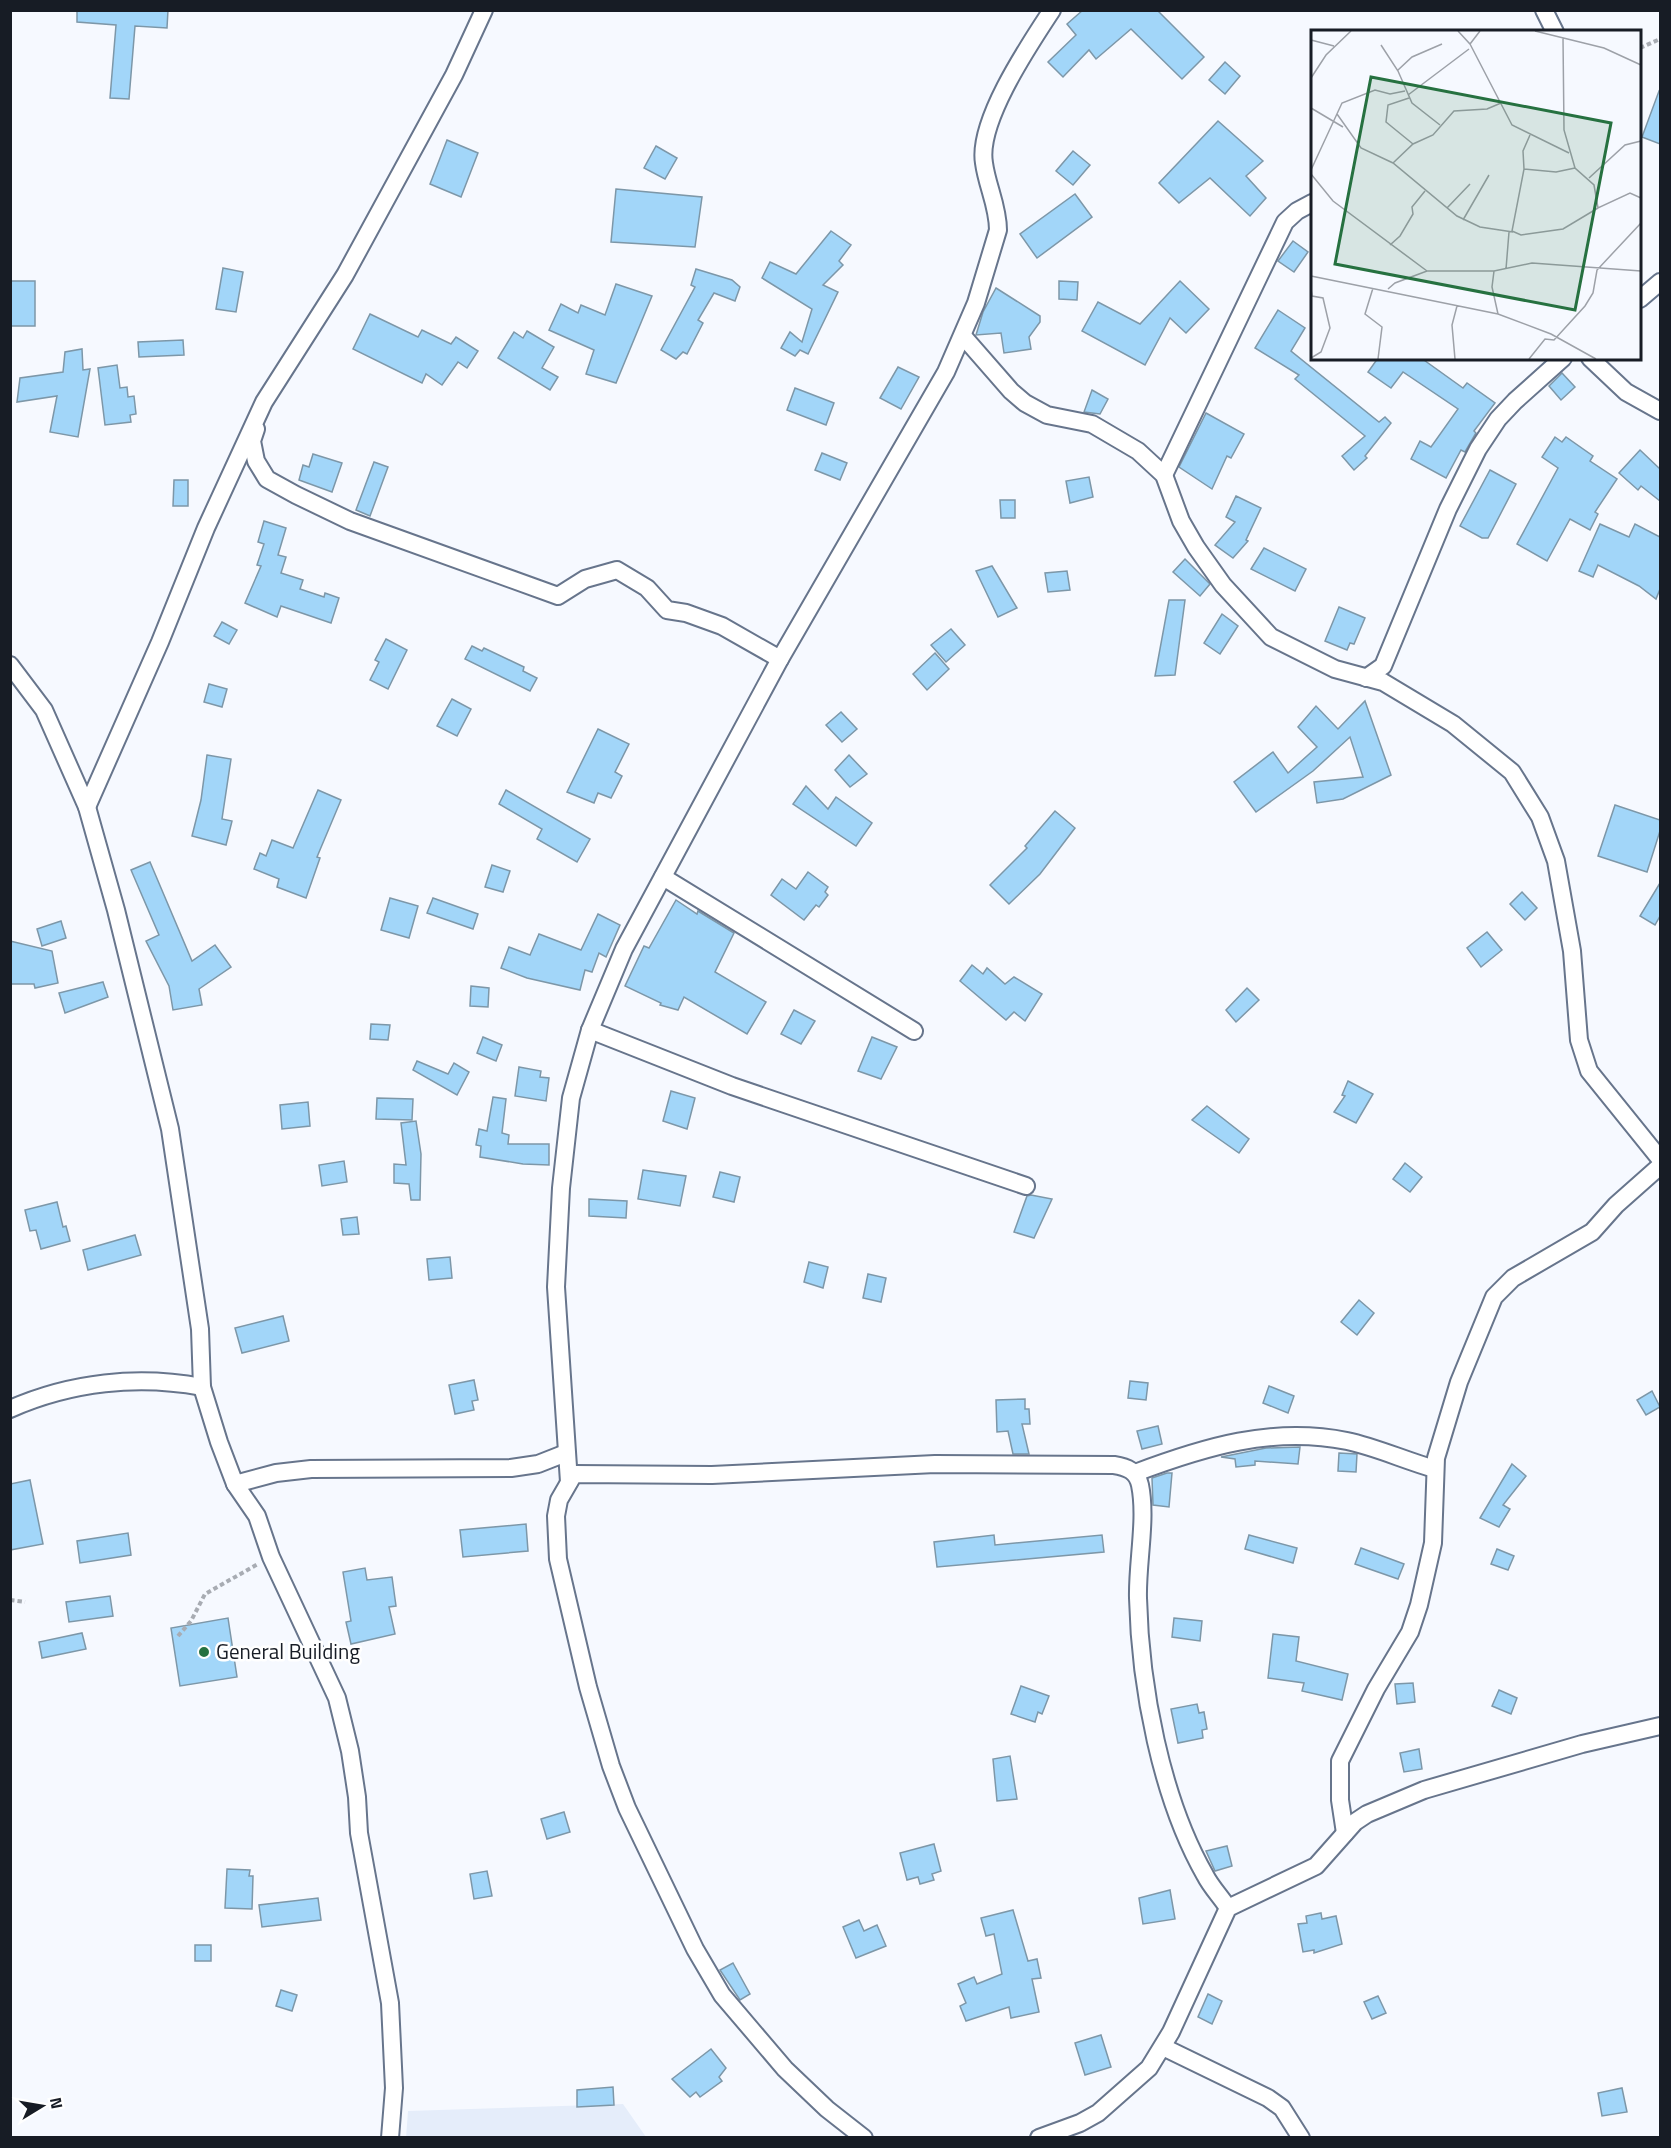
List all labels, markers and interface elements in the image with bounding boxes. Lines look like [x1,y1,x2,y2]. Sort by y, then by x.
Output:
inset map [1311,30,1641,360]
place label: General Building [216,1635,360,1667]
marker: General Building [197,1645,211,1659]
north arrow [12,2076,72,2136]
text: N [44,2095,70,2111]

